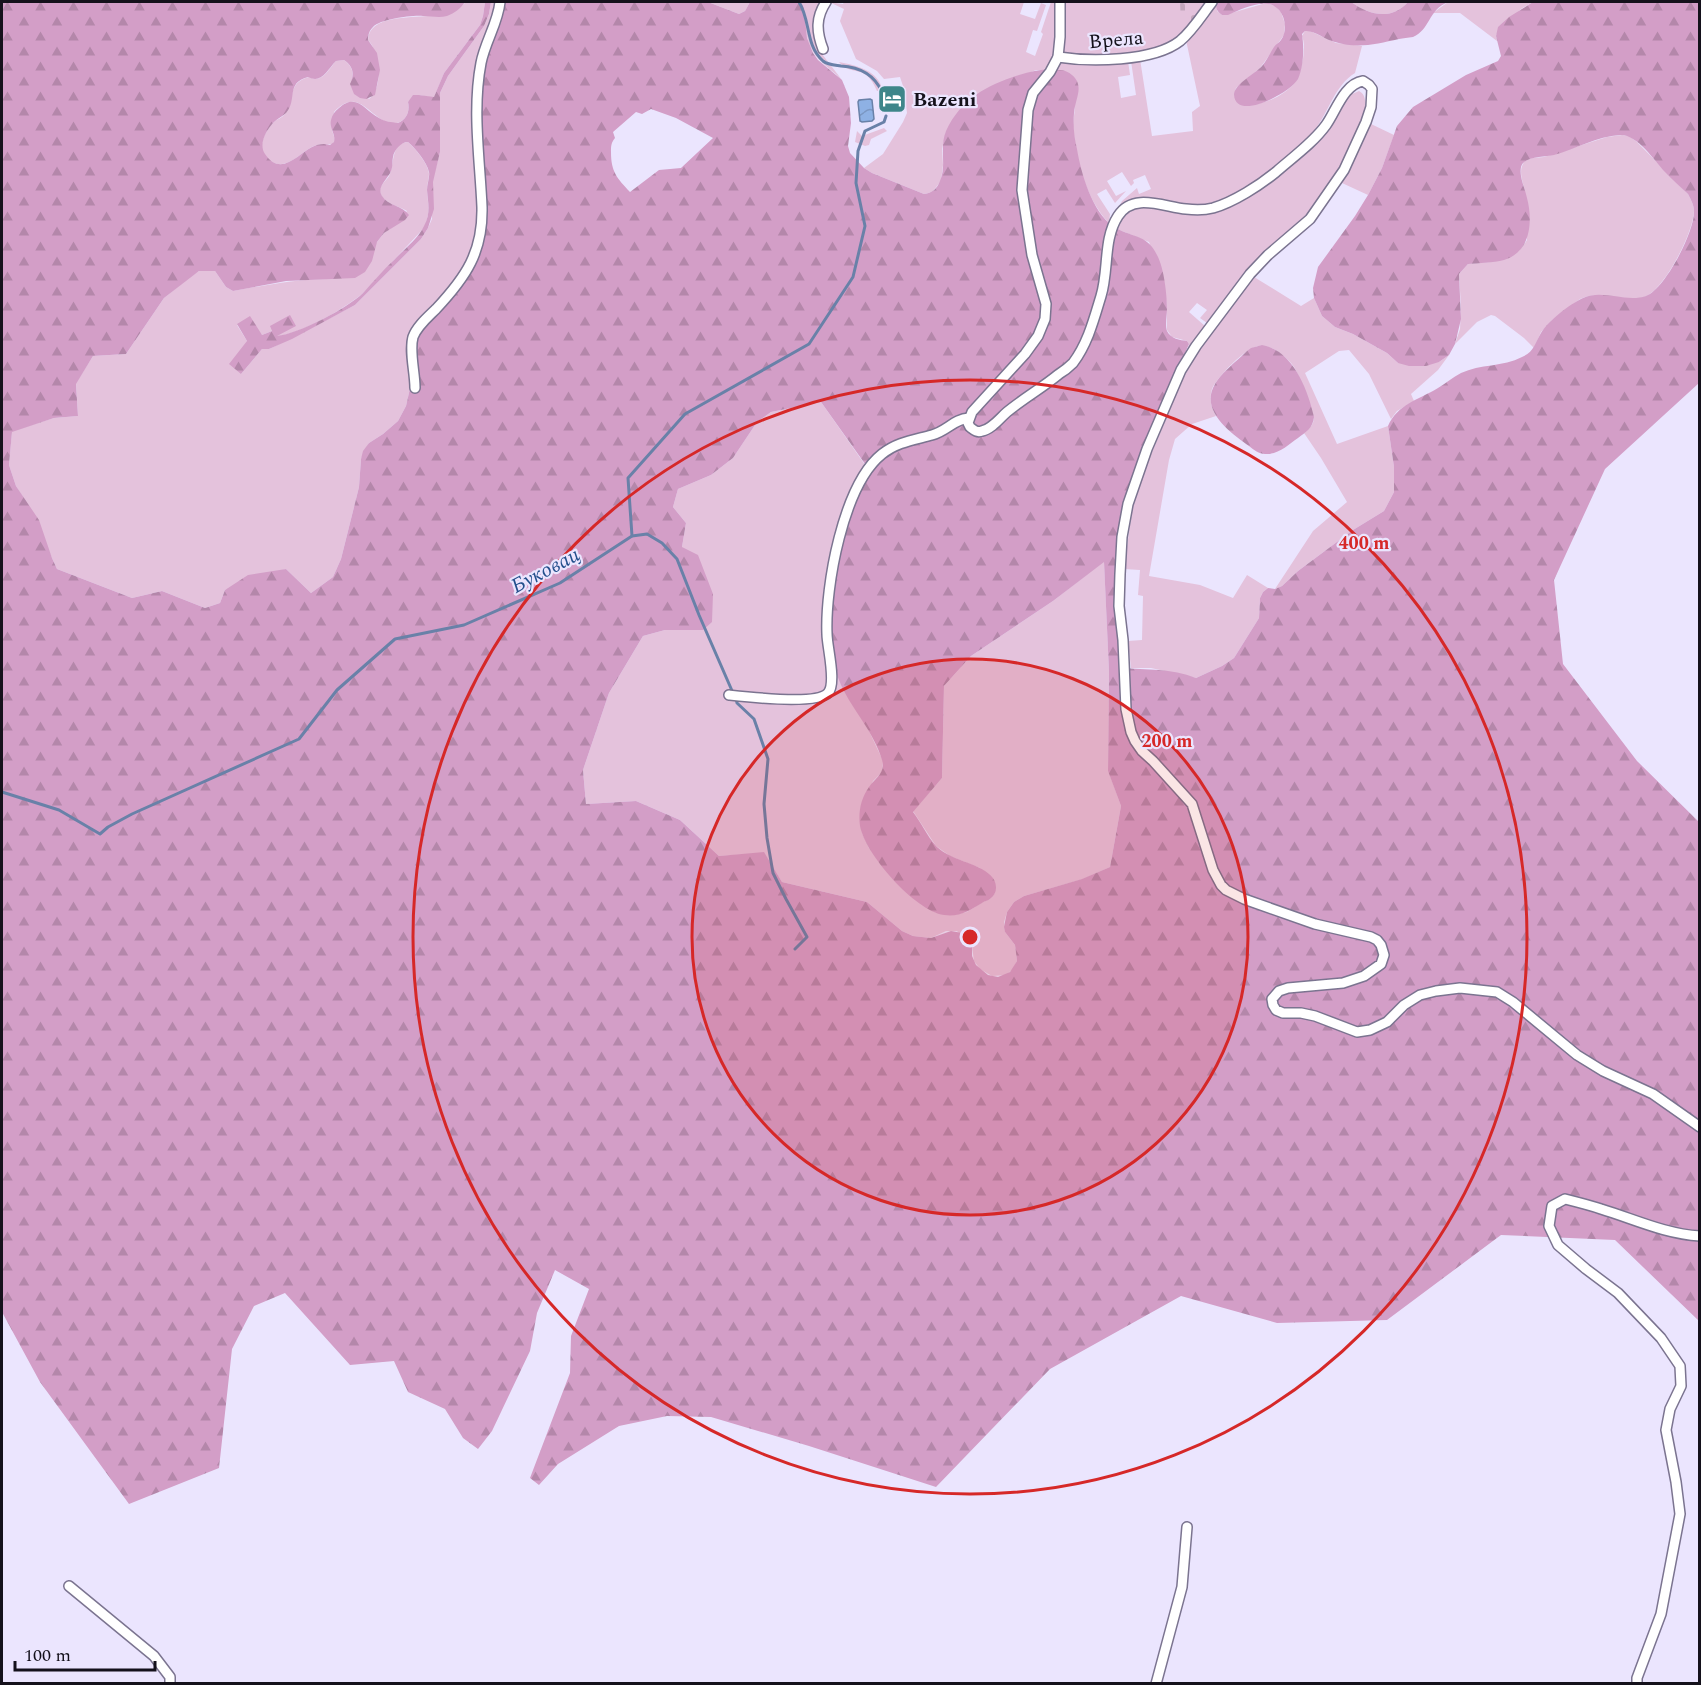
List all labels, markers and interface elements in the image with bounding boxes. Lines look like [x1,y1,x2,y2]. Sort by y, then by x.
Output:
street label: Врела [1087,23,1145,57]
hotel icon: Bazeni [876,83,908,115]
place label: Bazeni [913,85,976,115]
text: 400 m [1338,530,1390,557]
water label: Буковац [505,539,586,602]
text: 200 m [1141,728,1193,755]
centre of rings [960,927,980,947]
scale bar [15,1634,154,1672]
text: 100 m [24,1642,71,1669]

